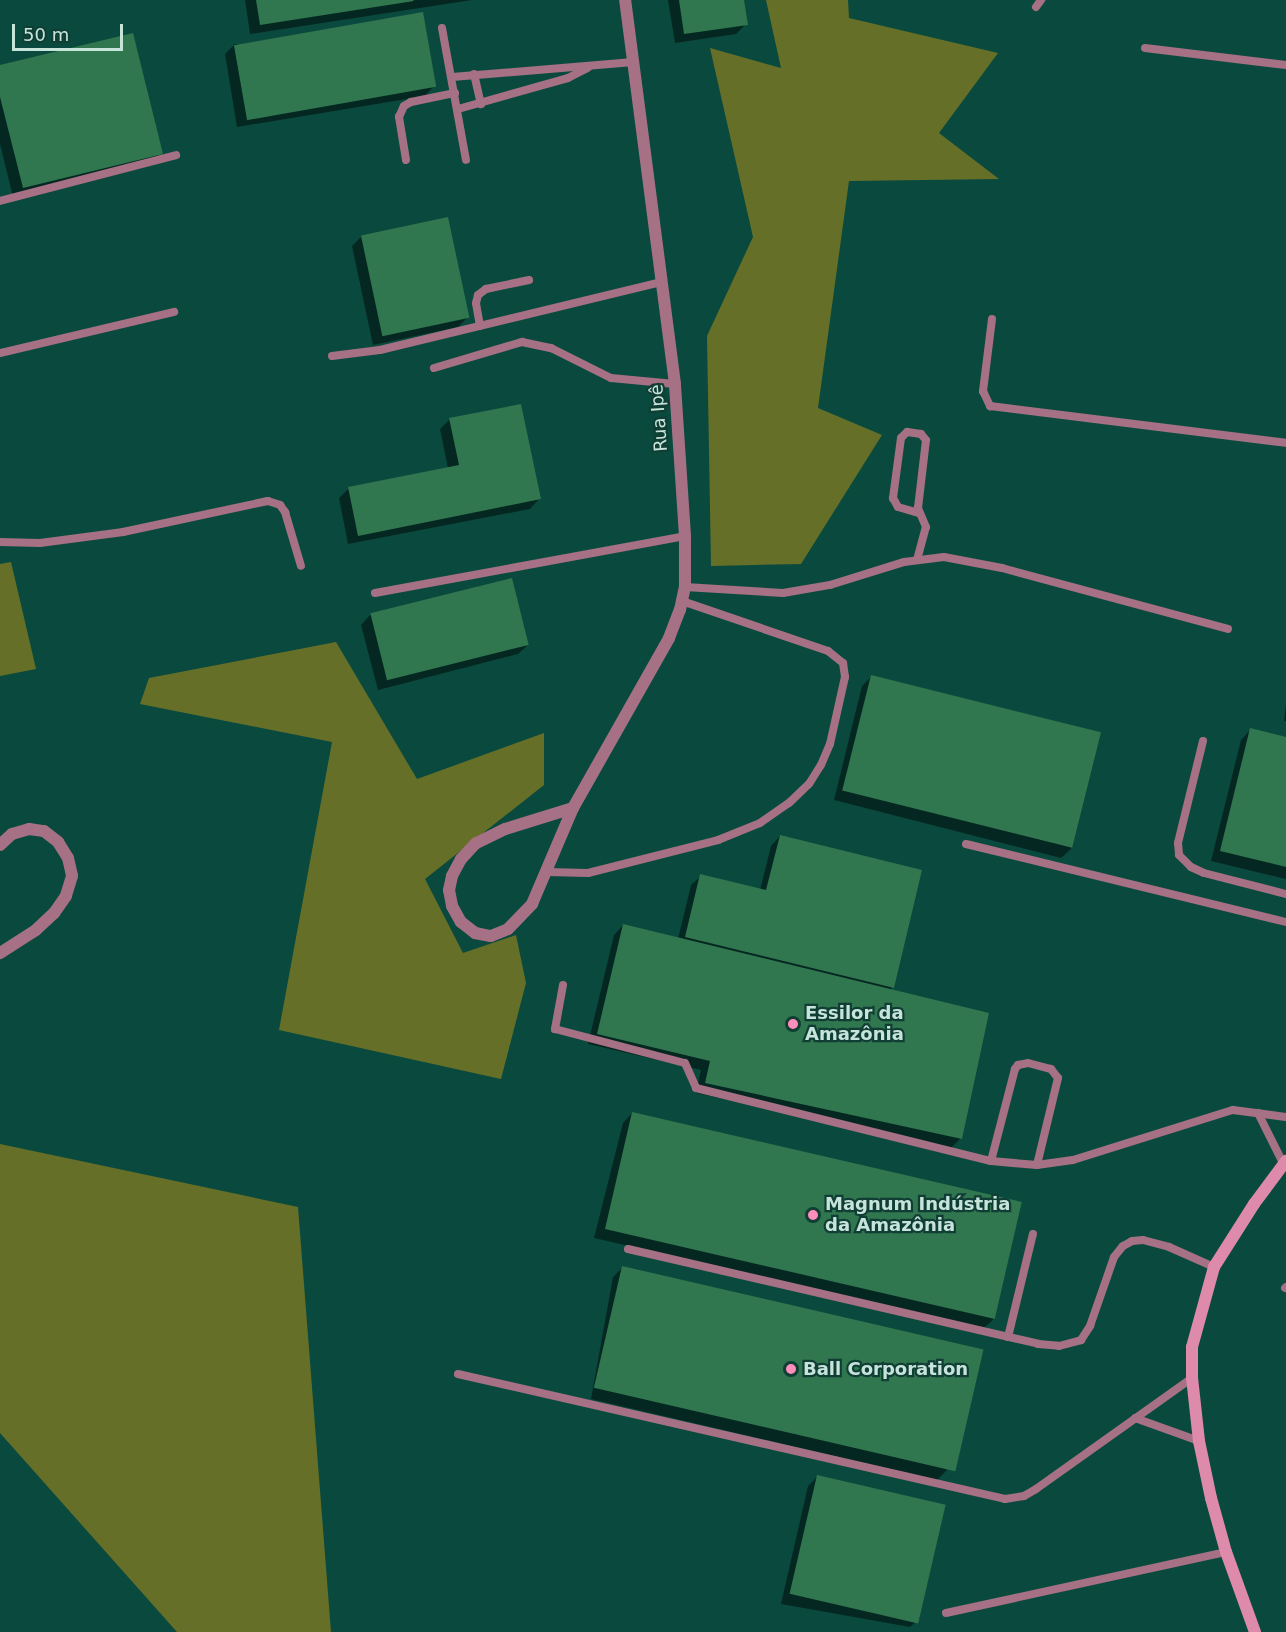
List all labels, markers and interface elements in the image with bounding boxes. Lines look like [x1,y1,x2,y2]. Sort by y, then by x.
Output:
scale bar [15,12,126,50]
text: 50 m [23,24,69,45]
street label: Rua Ipê [646,383,672,453]
place label: Essilor da Amazônia [805,1003,904,1046]
marker: Essilor da Amazônia [786,1017,800,1031]
place label: Magnum Indústria da Amazônia [825,1194,1010,1236]
marker: Magnum Indústria da Amazônia [806,1208,820,1222]
place label: Ball Corporation [803,1358,968,1380]
marker: Ball Corporation [784,1362,798,1376]

